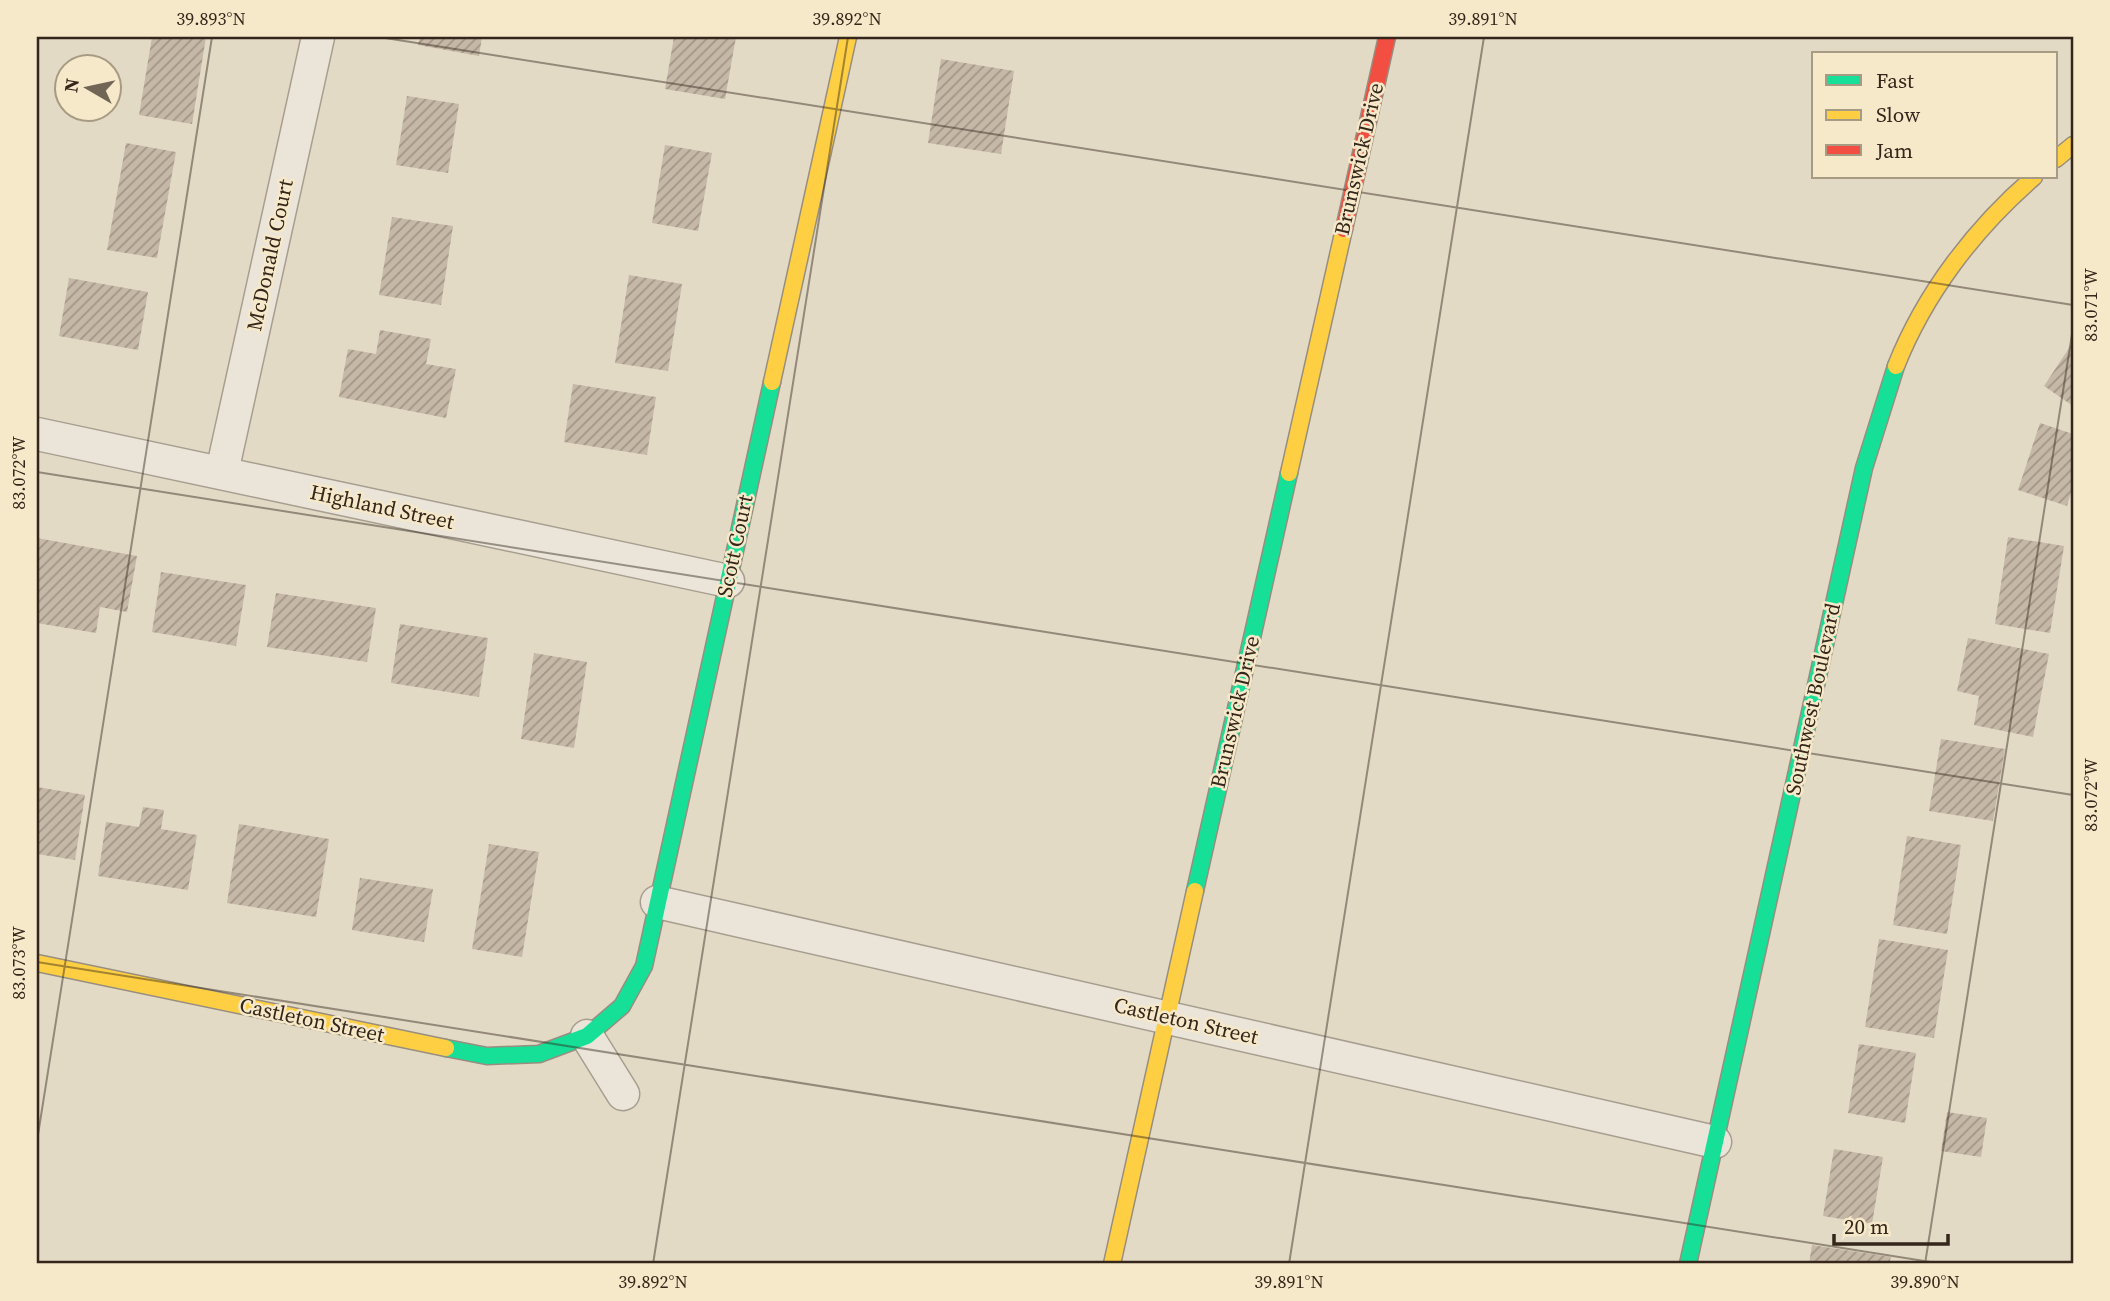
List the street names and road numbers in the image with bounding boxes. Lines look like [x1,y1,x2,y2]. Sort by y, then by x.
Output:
street label: Brunswick Drive [1327,80,1390,238]
street label: McDonald Court [239,176,300,333]
street label: Highland Street [307,477,457,536]
street label: Scott Court [710,492,760,600]
street label: Southwest Boulevard [1778,600,1847,797]
street label: Brunswick Drive [1203,633,1266,791]
street label: Castleton Street [237,990,387,1049]
street label: Castleton Street [1111,990,1261,1051]

